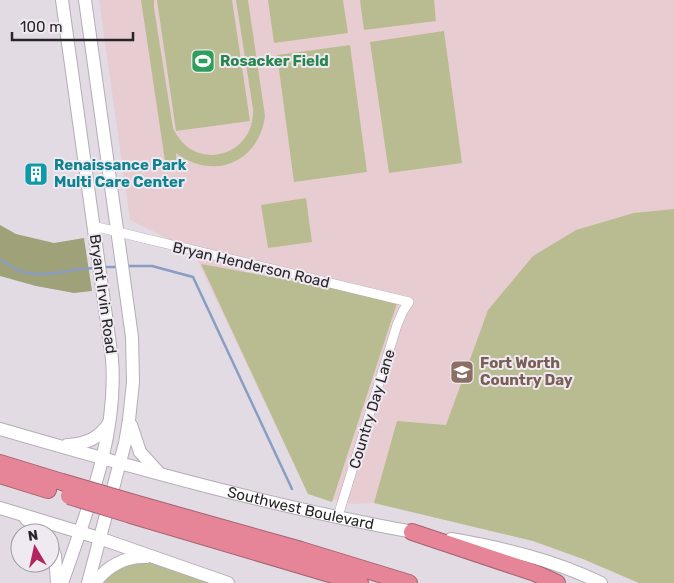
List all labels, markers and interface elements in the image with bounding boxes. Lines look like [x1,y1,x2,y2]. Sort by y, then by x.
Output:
scale bar [12,10,134,42]
text: 100 m [20,18,62,36]
sports icon: Rosacker Field [190,48,216,74]
place label: Rosacker Field [220,52,329,70]
place label: Renaissance Park Multi Care Center [54,156,187,191]
building icon: Renaissance Park Multi Care Center [23,161,49,187]
street label: Bryant Irvin Road [86,233,120,355]
street label: Bryan Henderson Road [171,238,331,292]
street label: Country Day Lane [345,347,399,471]
place label: Fort Worth Country Day [480,354,573,389]
school or university icon: Fort Worth Country Day [449,359,475,385]
street label: Southwest Boulevard [226,483,375,533]
north arrow [10,523,60,573]
text: N [27,526,39,545]

